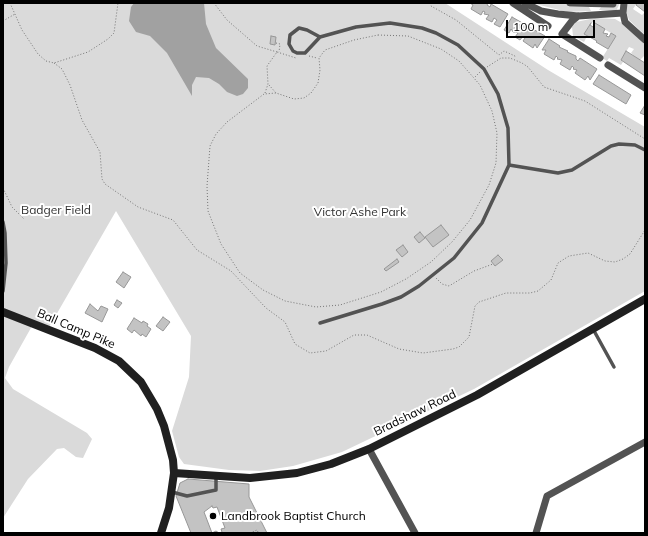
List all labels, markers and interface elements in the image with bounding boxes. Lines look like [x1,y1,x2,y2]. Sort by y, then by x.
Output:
scale bar [508,12,597,38]
text: 100 m [513,19,548,34]
park label: Badger Field [21,203,91,217]
park label: Victor Ashe Park [314,205,406,219]
street label: Ball Camp Pike [35,306,117,352]
street label: Bradshaw Road [371,387,459,439]
place label: Landbrook Baptist Church [221,509,366,523]
marker: Landbrook Baptist Church [208,511,218,521]

